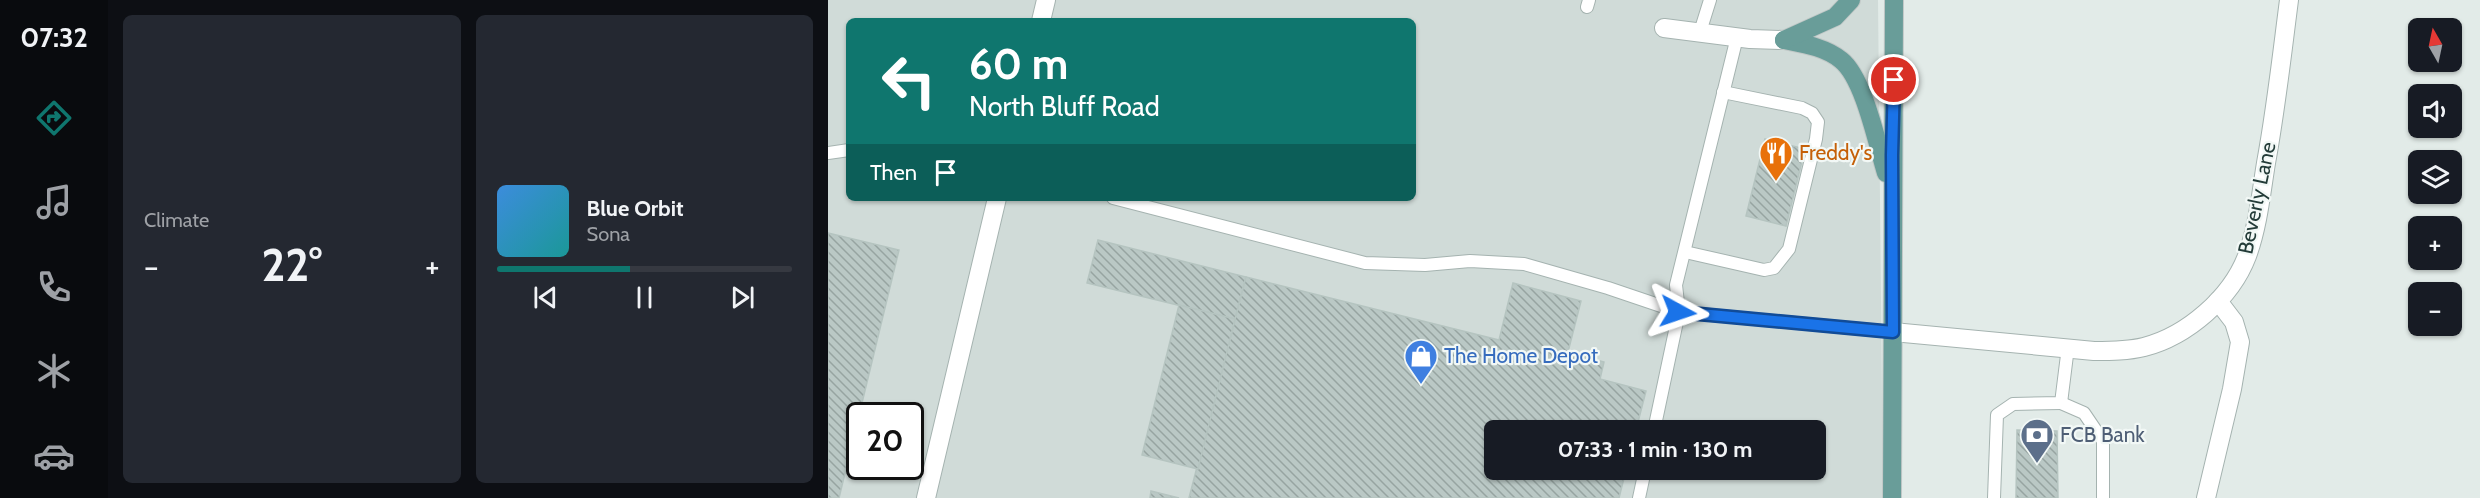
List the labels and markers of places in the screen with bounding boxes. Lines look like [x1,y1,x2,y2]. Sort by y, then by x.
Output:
pin [1868,54,1919,105]
restaurant icon: Freddy's [1758,135,1794,182]
place label: Freddy's [1799,140,1872,165]
shop icon: The Home Depot [1403,338,1439,385]
place label: The Home Depot [1444,343,1598,368]
bank icon: FCB Bank [2019,417,2055,464]
place label: FCB Bank [2060,422,2145,447]

